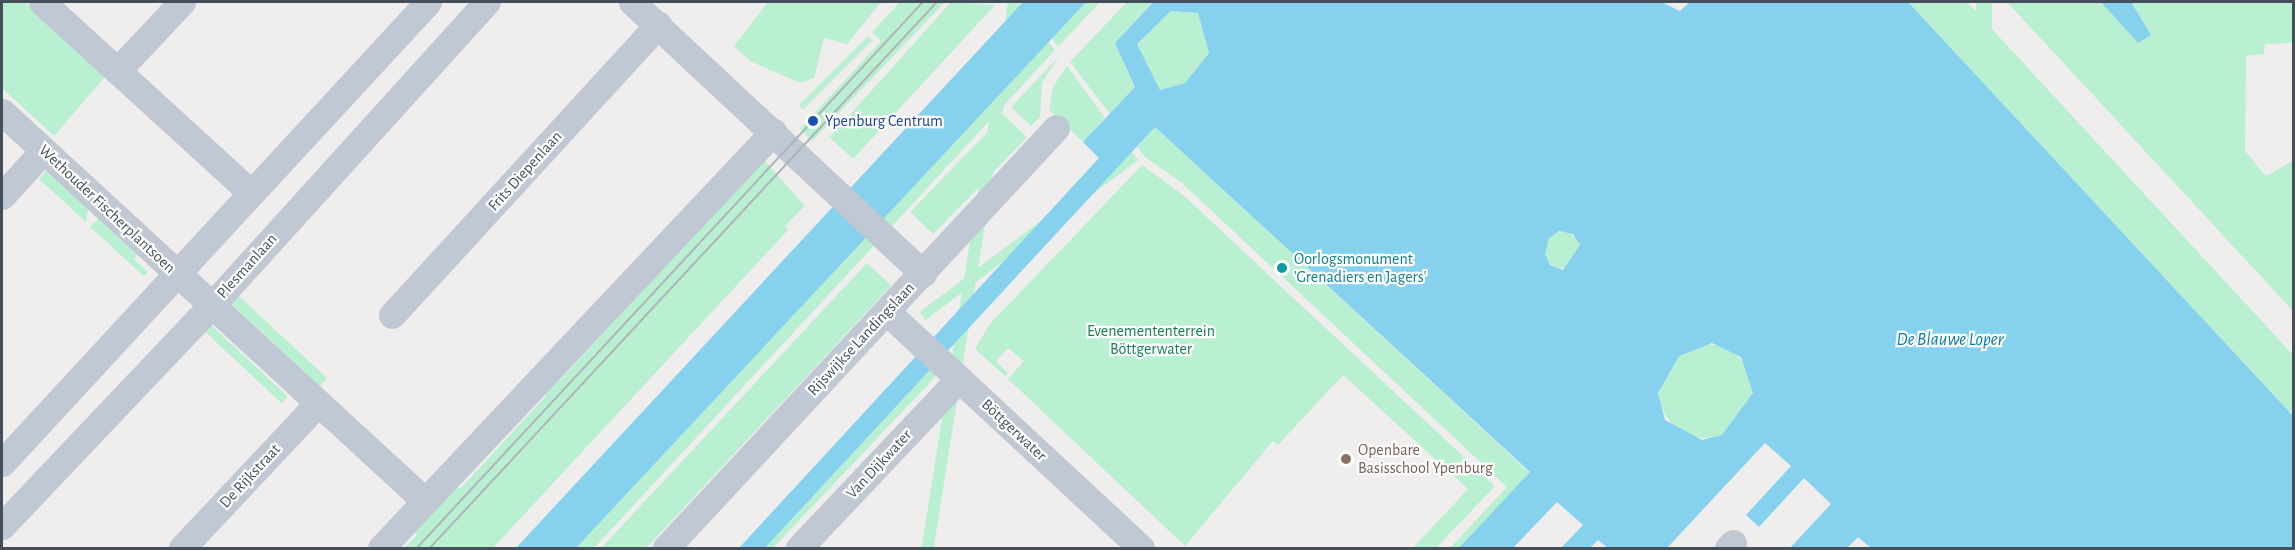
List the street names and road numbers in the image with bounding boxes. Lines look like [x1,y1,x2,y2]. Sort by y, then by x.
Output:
street label: Frits Diepenlaan [484,127,566,215]
street label: Wethouder Fischerplantsoen [35,141,179,277]
street label: Plesmanlaan [213,230,281,302]
street label: Rijswijkse Landingslaan [803,278,919,400]
street label: Böttgerwater [977,395,1051,465]
street label: Van Dijkwater [842,426,916,502]
street label: De Rijkstraat [216,440,284,512]

